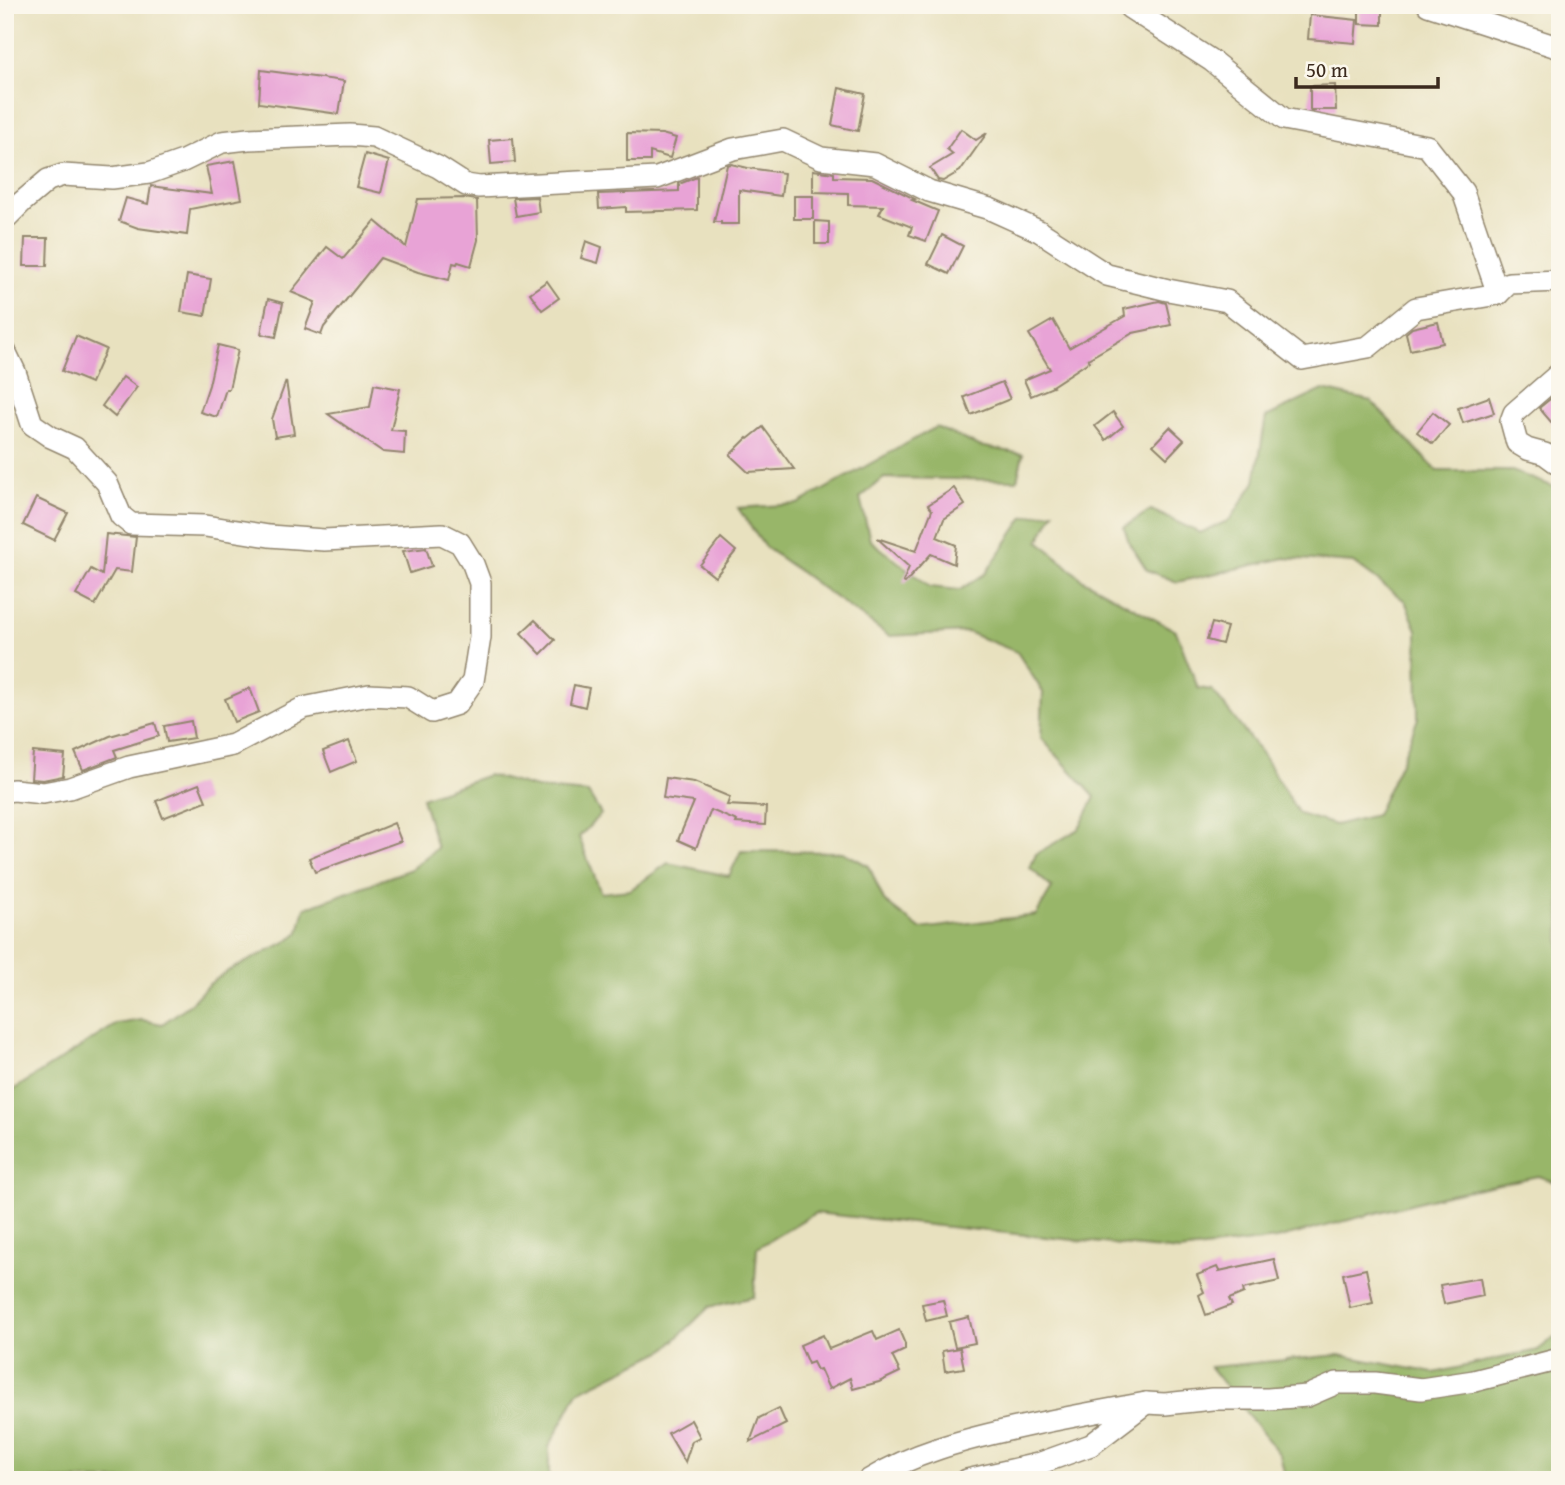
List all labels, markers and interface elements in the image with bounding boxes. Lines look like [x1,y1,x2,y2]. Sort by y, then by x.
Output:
scale bar [1296,46,1437,90]
text: 50 m [1306,54,1348,85]

